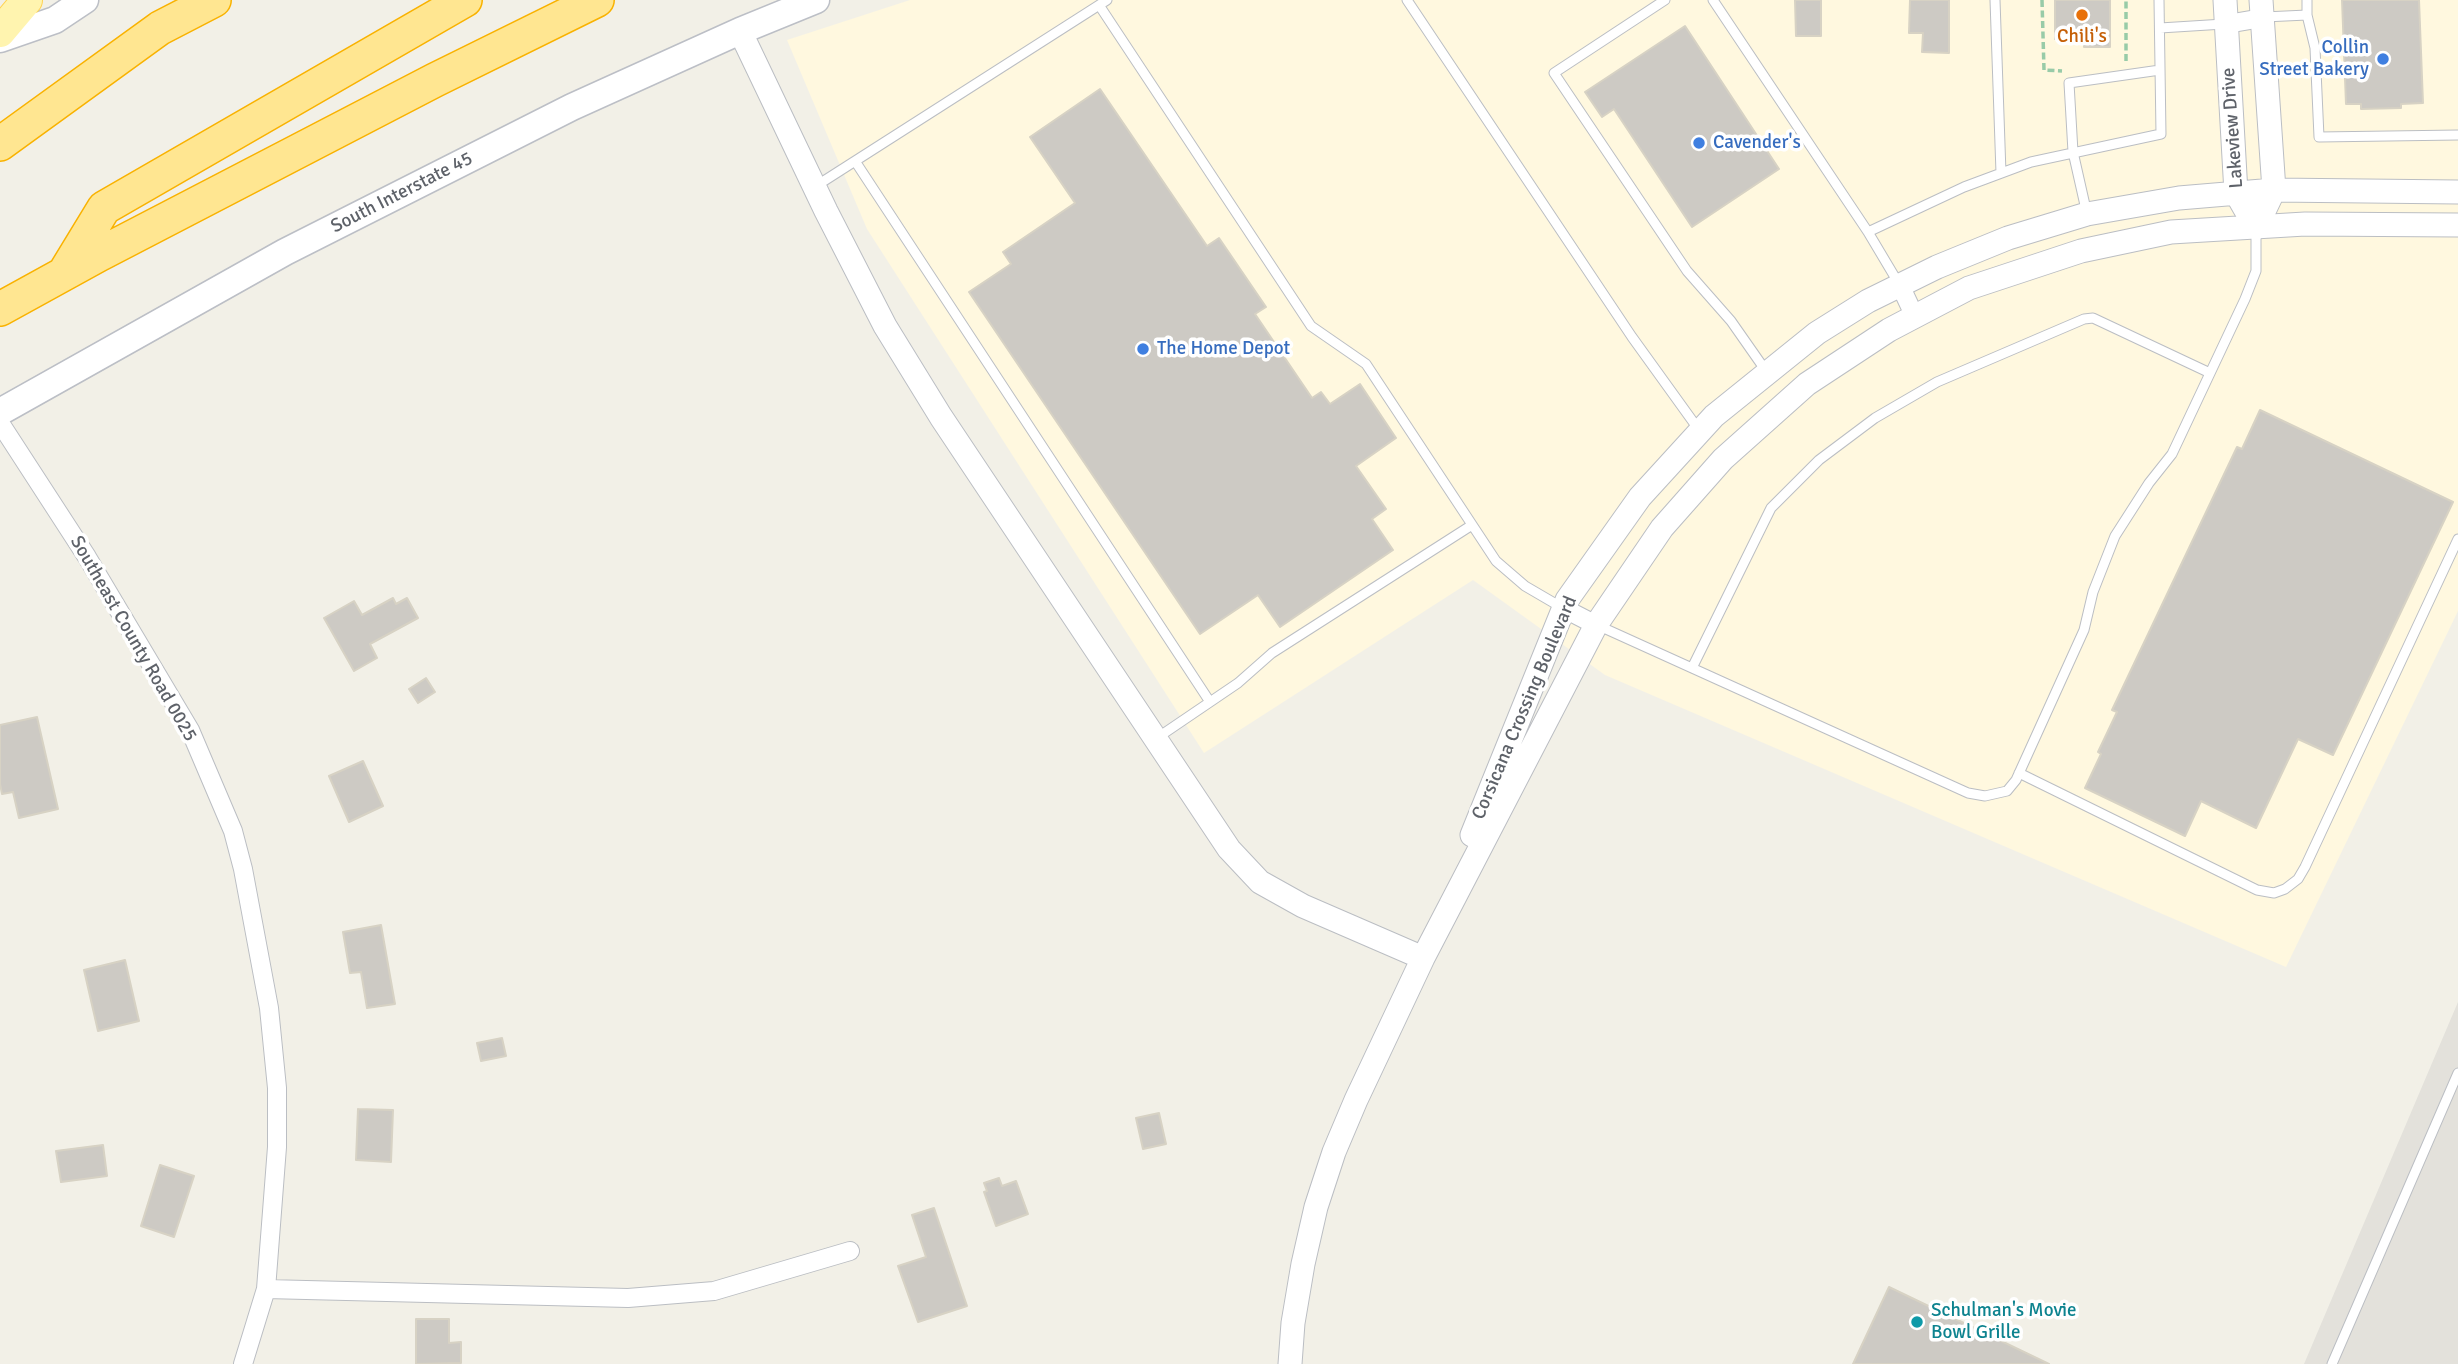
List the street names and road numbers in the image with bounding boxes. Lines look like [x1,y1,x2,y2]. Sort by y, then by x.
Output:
street label: Lakeview Drive [2217,67,2249,189]
street label: South Interstate 45 [327,147,477,239]
street label: Southeast County Road 0025 [65,532,201,746]
street label: Corsicana Crossing Boulevard [1468,593,1582,823]

